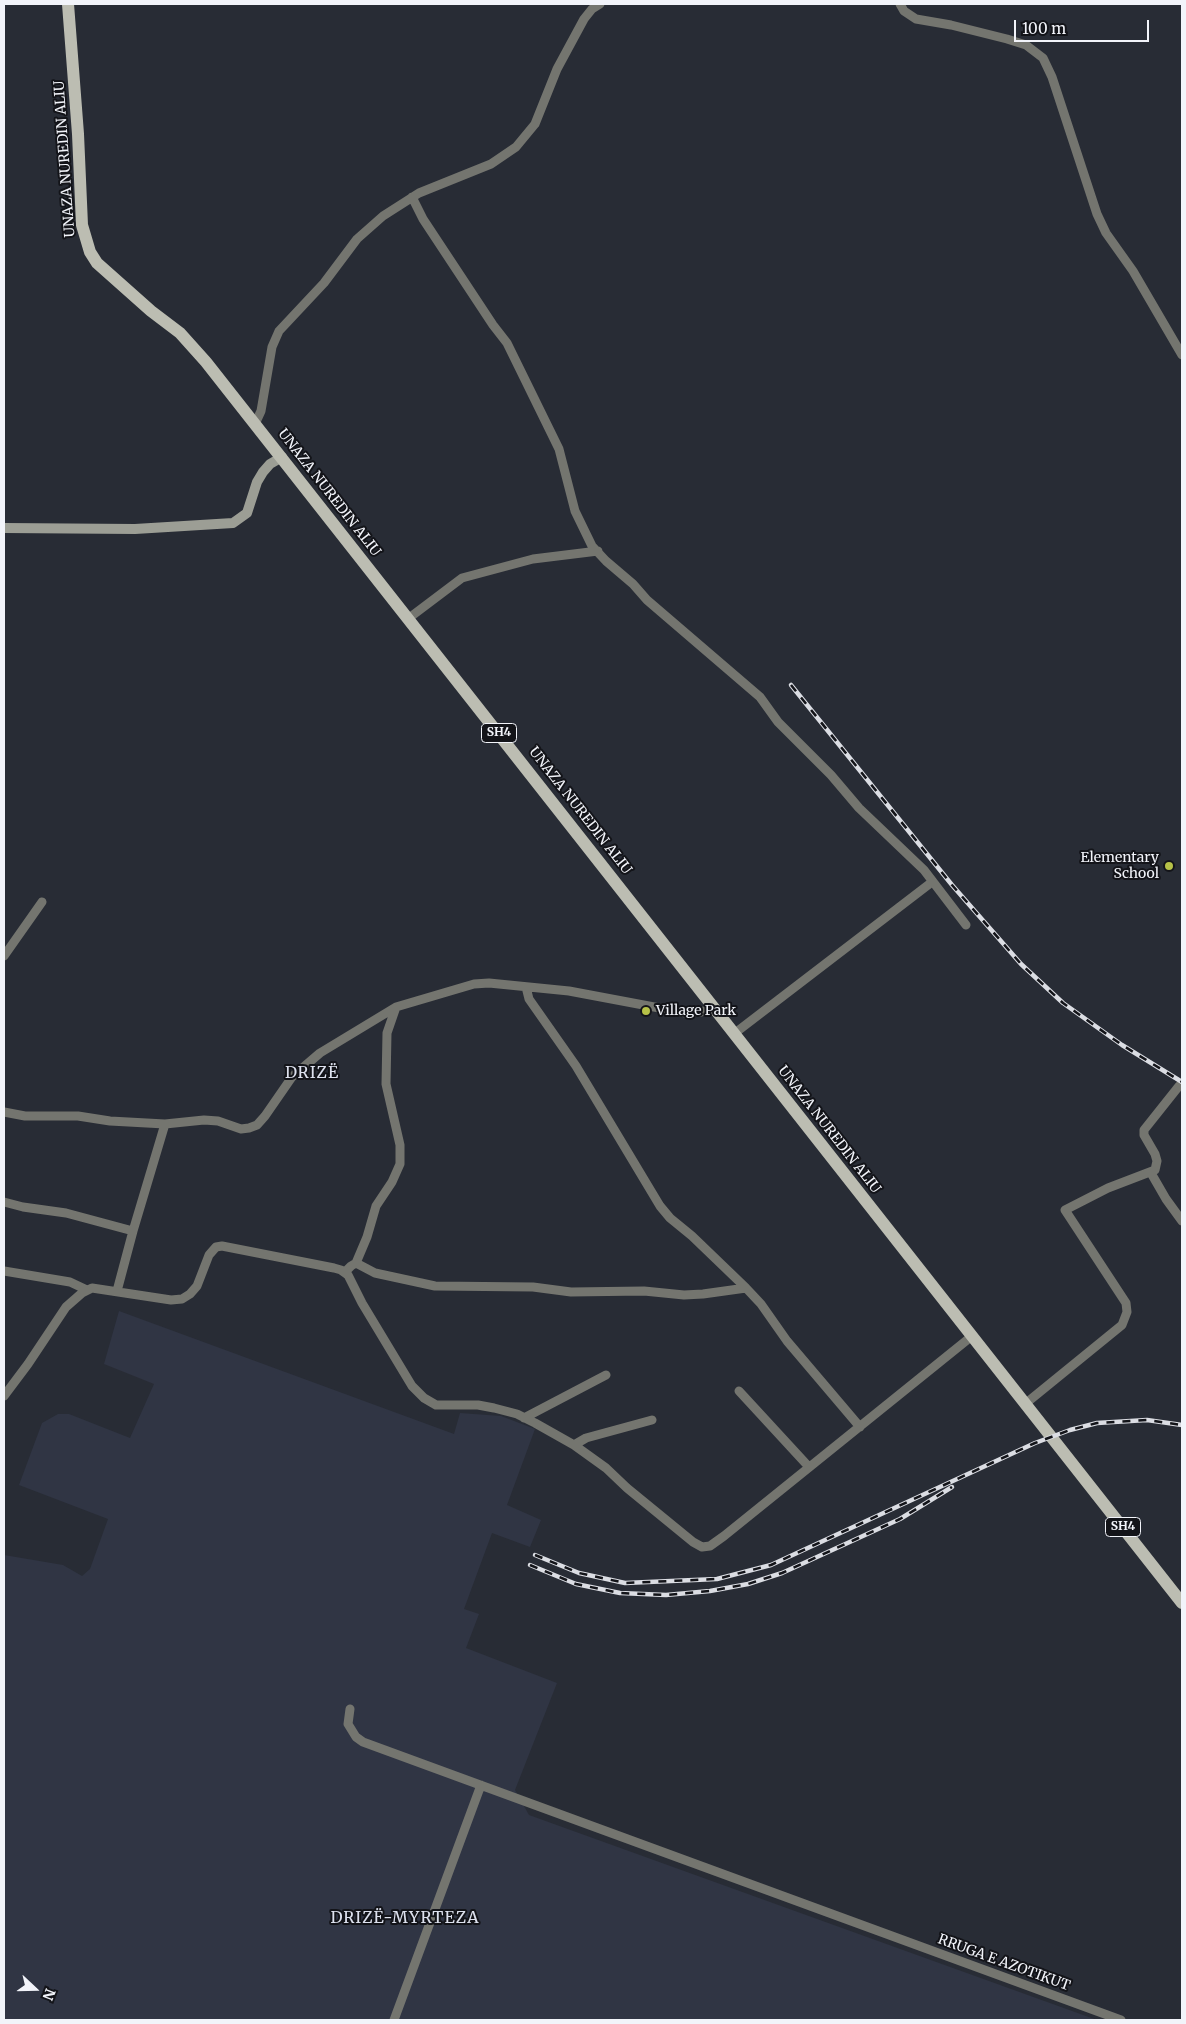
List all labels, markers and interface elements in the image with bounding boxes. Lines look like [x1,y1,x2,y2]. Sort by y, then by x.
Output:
scale bar [1016,10,1151,42]
text: 100 m [1022,19,1066,38]
street label: UNAZA NUREDIN ALIU [51,80,79,238]
street label: UNAZA NUREDIN ALIU [274,426,384,560]
road number: SH4 [482,724,516,742]
street label: UNAZA NUREDIN ALIU [525,744,635,878]
place label: Elementary School [1080,850,1159,882]
marker: Elementary School [1163,860,1175,872]
place label: Village Park [656,1003,736,1019]
marker: Village Park [640,1005,652,1017]
district label: DRIZË [284,1063,340,1083]
street label: UNAZA NUREDIN ALIU [774,1063,884,1197]
road number: SH4 [1106,1518,1140,1536]
district label: DRIZË-MYRTEZA [329,1908,481,1928]
street label: RRUGA E AZOTIKUT [936,1931,1072,1995]
north arrow [10,1964,60,2014]
text: N [39,1986,59,2003]

